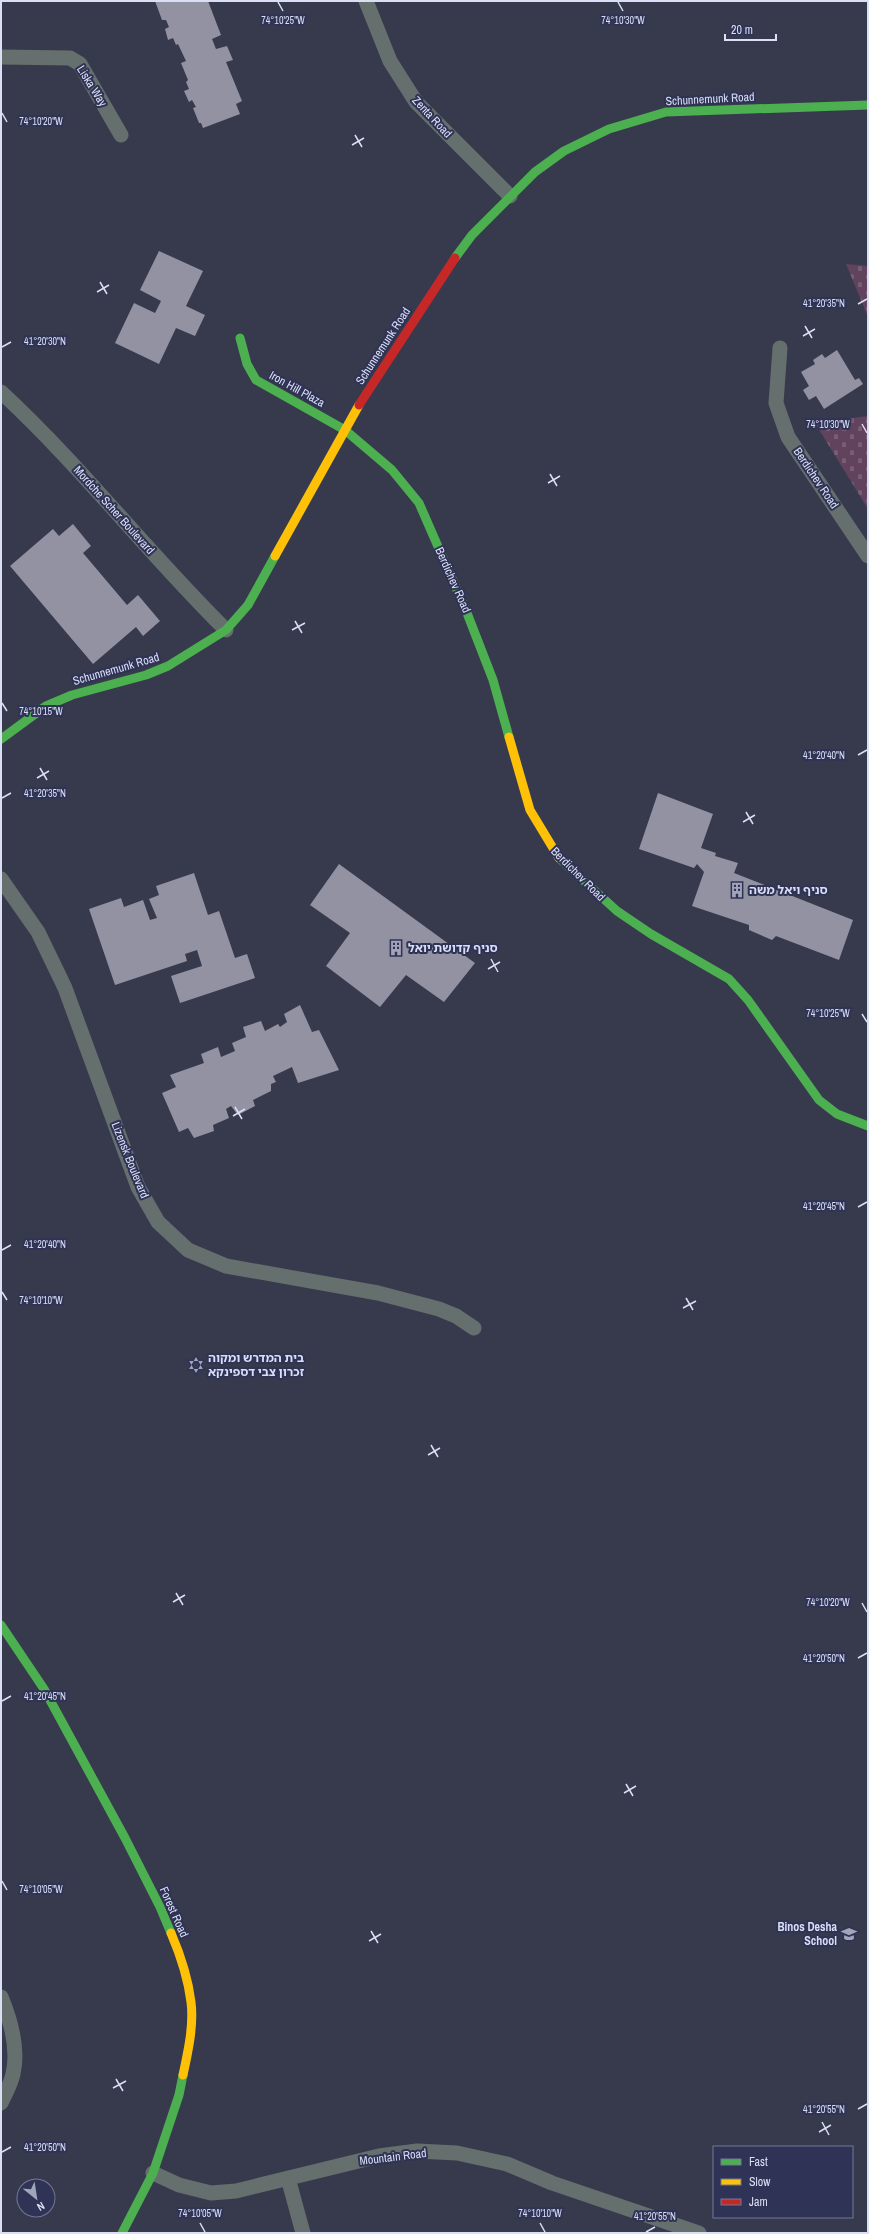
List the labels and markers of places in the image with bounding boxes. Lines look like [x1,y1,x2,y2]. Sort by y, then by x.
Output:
building icon: סניף ויאל משה [728,881,746,899]
place label: סניף ויאל משה [749,882,828,898]
building icon: סניף קדושת יואל [387,939,405,957]
place label: סניף קדושת יואל [408,940,498,956]
place label: בית המדרש ומקוה זכרון צבי דספינקא [208,1350,305,1380]
synagogue icon: בית המדרש ומקוה זכרון צבי דספינקא [187,1356,205,1374]
place label: Binos Desha School [777,1919,838,1949]
school or university icon: Binos Desha School [840,1925,858,1943]

